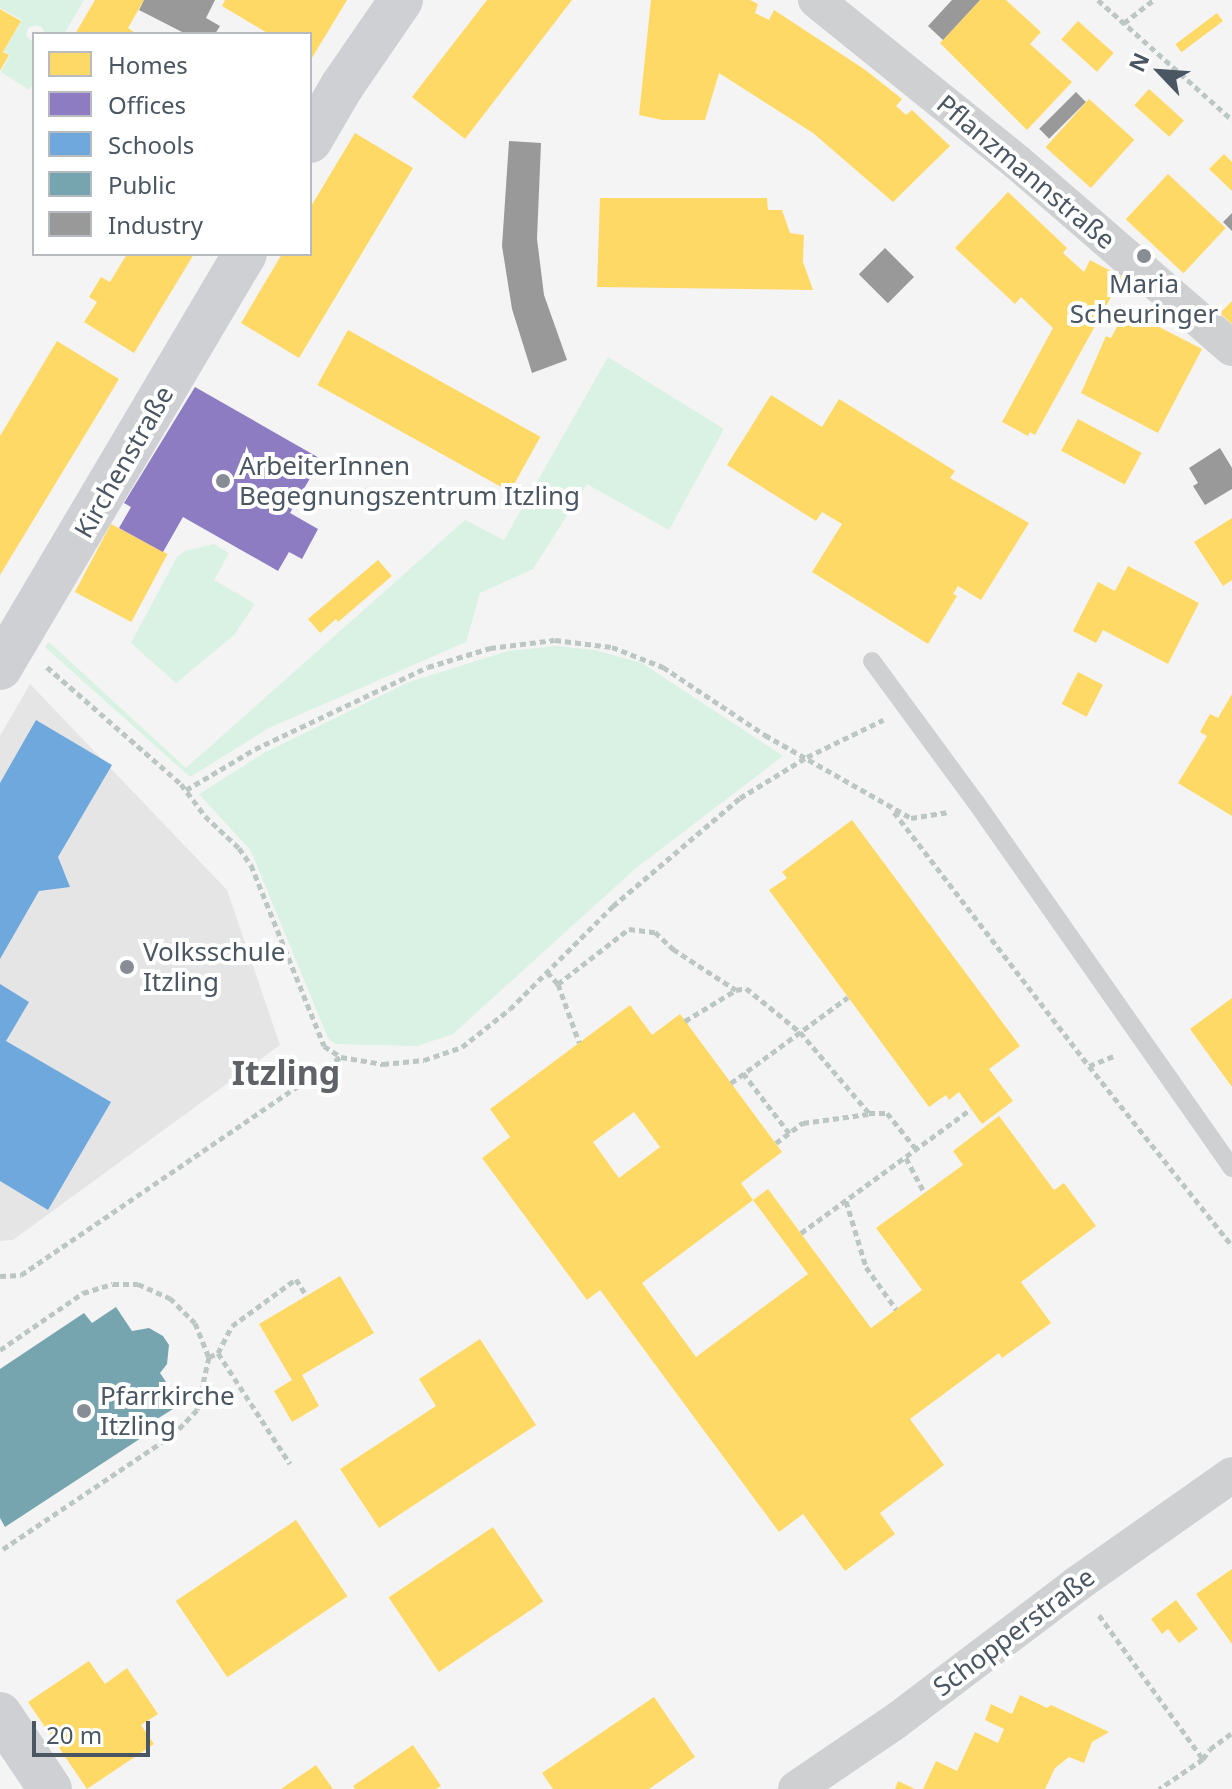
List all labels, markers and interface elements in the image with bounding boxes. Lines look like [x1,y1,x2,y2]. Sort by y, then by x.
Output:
legend [32,32,312,256]
north arrow [1120,32,1200,112]
text: N [1121,47,1156,76]
text: Homes [108,48,188,81]
text: Offices [108,88,186,121]
street label: Pflanzmannstraße [931,88,1121,256]
text: Schools [108,128,194,161]
text: Public [108,168,176,201]
text: Industry [108,208,203,241]
marker: Maria Scheuringer [1135,247,1153,265]
place label: Maria Scheuringer [1070,268,1218,330]
street label: Kirchenstraße [68,381,180,543]
place label: ArbeiterInnen Begegnungszentrum Itzling [239,450,580,512]
marker: ArbeiterInnen Begegnungszentrum Itzling [214,472,232,490]
place label: Volksschule Itzling [143,936,285,998]
marker: Volksschule Itzling [118,958,136,976]
district label: Itzling [232,1053,340,1093]
place label: Pfarrkirche Itzling [100,1380,235,1442]
marker: Pfarrkirche Itzling [75,1402,93,1420]
street label: Schopperstraße [927,1561,1101,1703]
scale bar [36,1705,154,1755]
text: 20 m [46,1718,102,1751]

